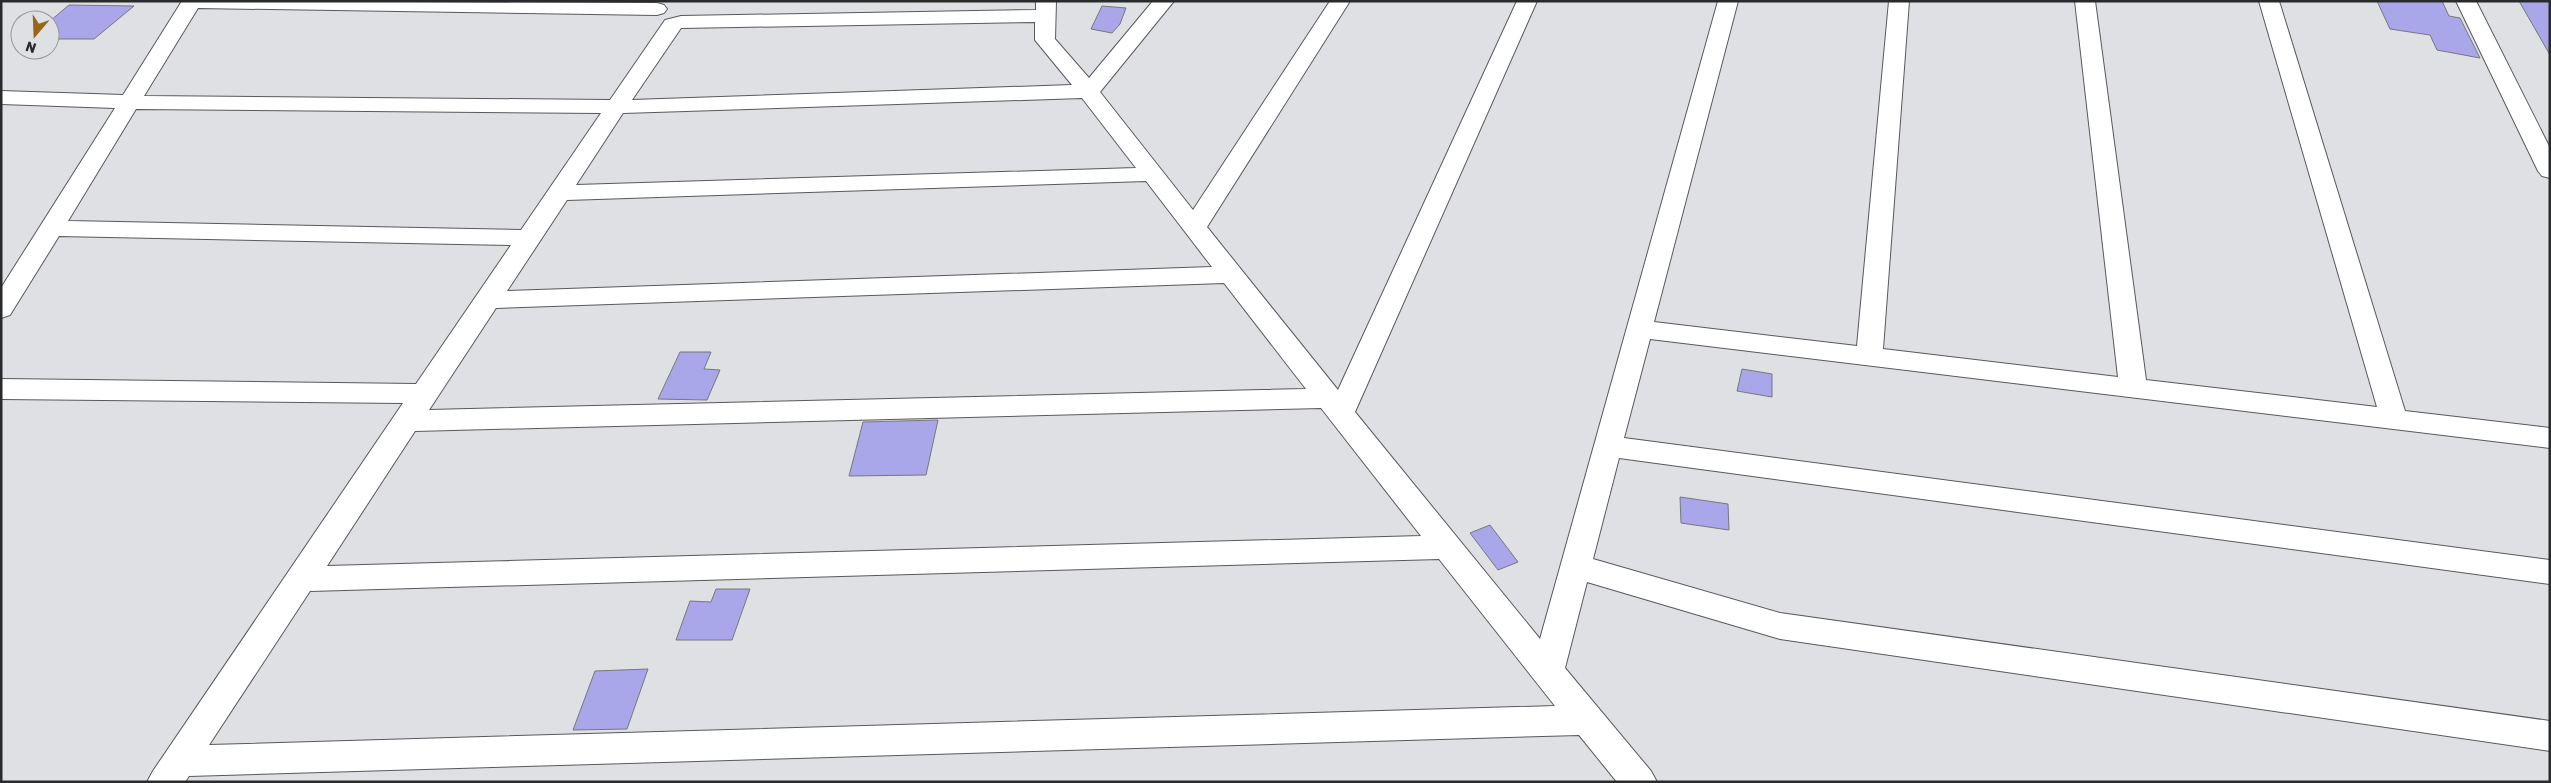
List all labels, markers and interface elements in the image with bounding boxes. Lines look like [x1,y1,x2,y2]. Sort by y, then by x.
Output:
north arrow [10,10,60,60]
text: N [23,37,38,56]

